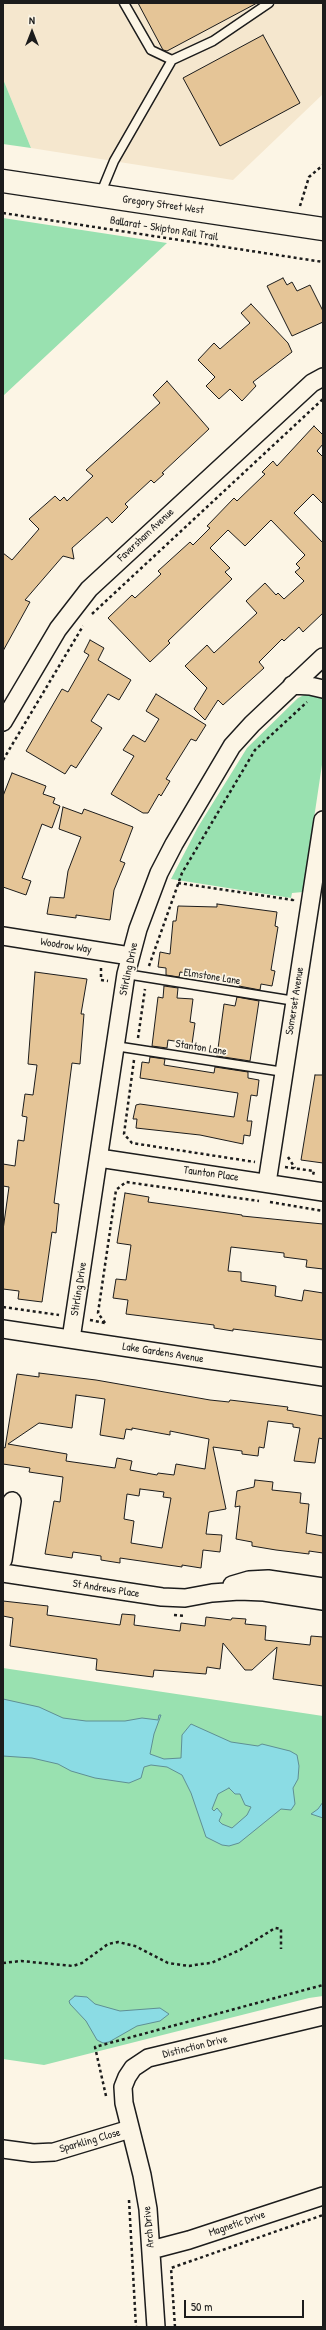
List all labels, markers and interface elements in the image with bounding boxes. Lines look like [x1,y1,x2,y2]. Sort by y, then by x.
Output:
north arrow [12,12,52,52]
text: N [29,13,35,27]
street label: Gregory Street West [122,193,204,217]
street label: Ballarat - Skipton Rail Trail [109,214,219,244]
street label: Faversham Avenue [115,505,177,565]
street label: Woodrow Way [39,935,93,957]
street label: Stirling Drive [117,941,141,997]
street label: Elmstone Lane [183,966,241,988]
street label: Somerset Avenue [283,966,307,1036]
street label: Stanton Lane [174,1037,228,1059]
street label: Taunton Place [182,1164,240,1184]
street label: Stirling Drive [68,1261,90,1317]
street label: Lake Gardens Avenue [121,1340,205,1366]
street label: St Andrews Place [72,1577,140,1601]
street label: Distinction Drive [161,2033,229,2061]
street label: Sparkling Close [58,2126,122,2156]
street label: Arch Drive [141,2206,157,2248]
street label: Magnetic Drive [207,2208,267,2240]
scale bar [186,2292,306,2318]
text: 50 m [191,2298,212,2315]

